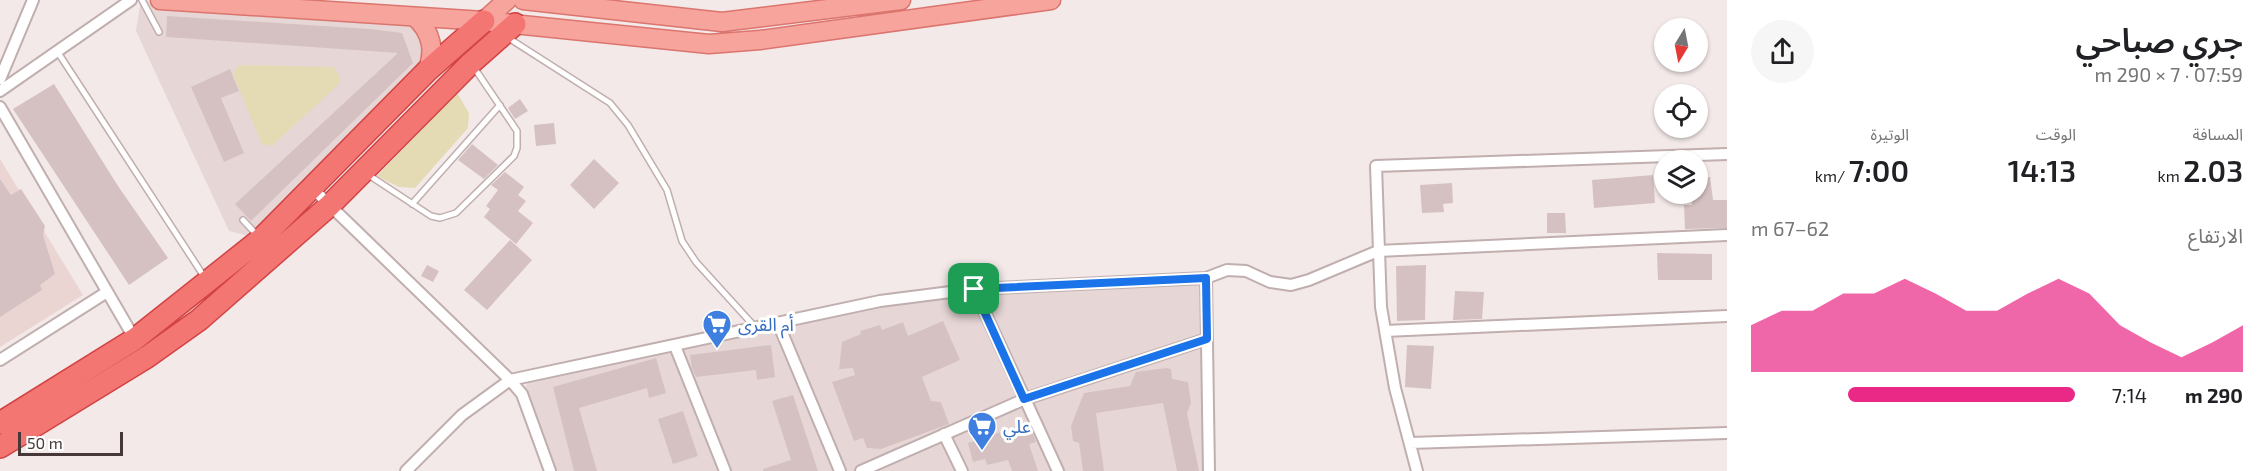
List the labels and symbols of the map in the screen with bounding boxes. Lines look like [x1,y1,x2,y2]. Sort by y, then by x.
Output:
north arrow [1654,18,1708,72]
pin [948,263,999,314]
supermarket icon: أم القرى [701,308,733,350]
place label: أم القرى [738,313,794,339]
supermarket icon: علي [966,410,998,452]
place label: علي [1003,415,1031,440]
scale bar [18,429,123,456]

